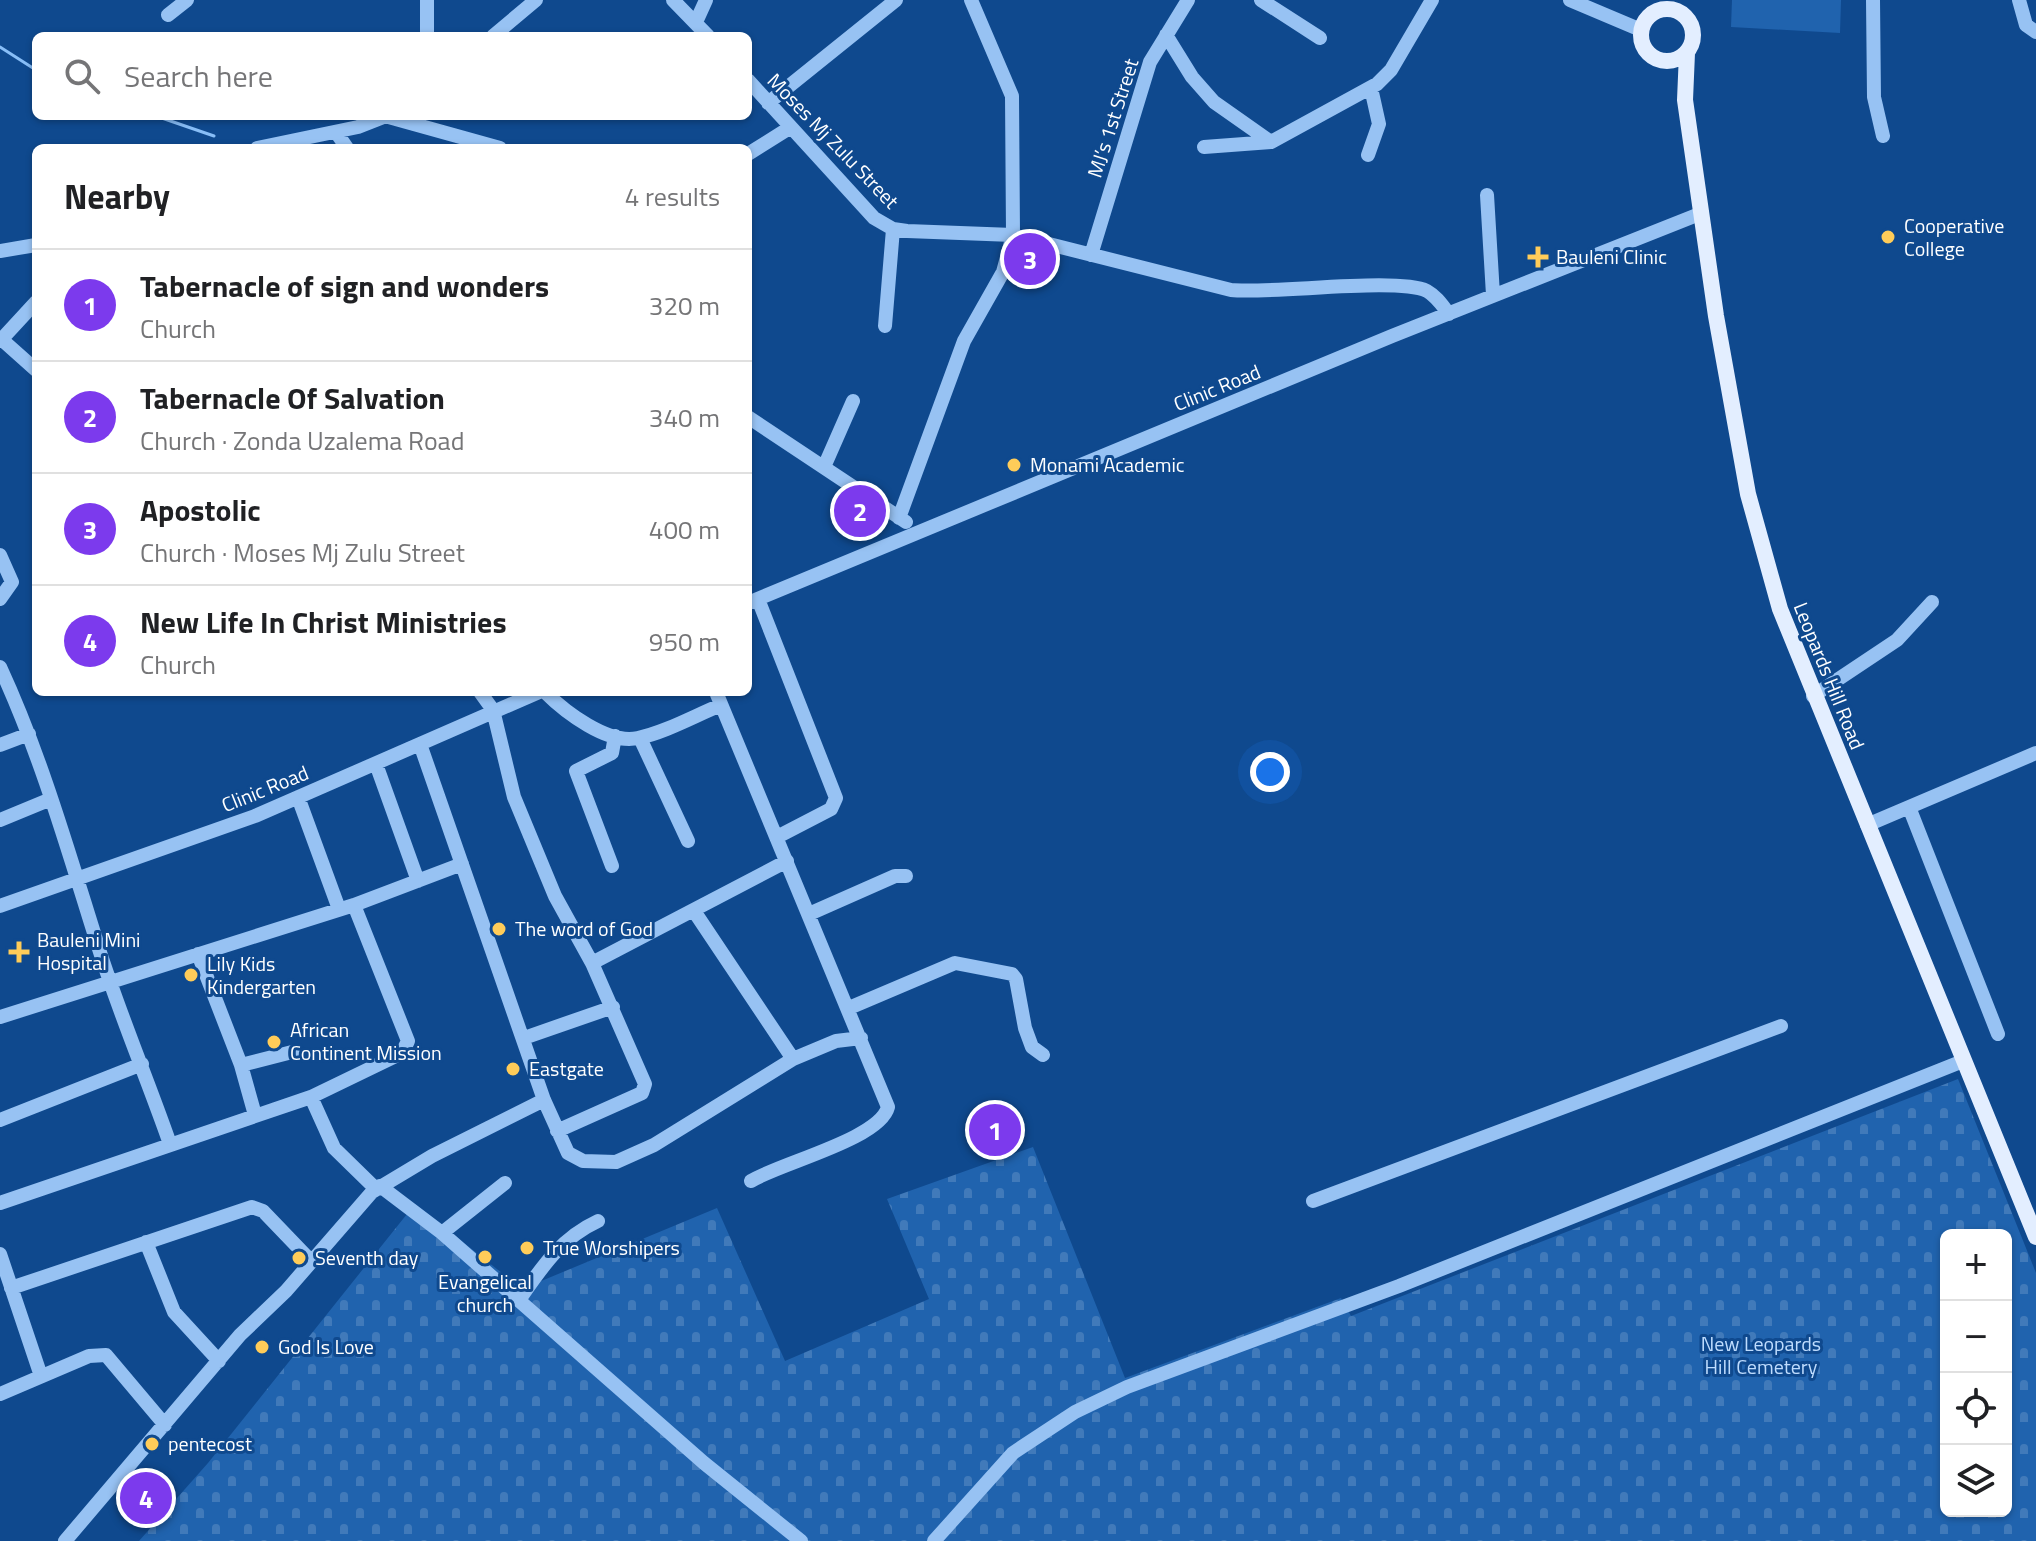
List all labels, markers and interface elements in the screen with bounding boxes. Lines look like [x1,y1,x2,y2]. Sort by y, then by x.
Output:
search box [32,32,752,120]
text: Search here [124,53,273,99]
icon: search [60,54,104,98]
street label: MJ’s 1st Street [1079,54,1146,181]
street label: Moses Mj Zulu Street [760,66,906,216]
text: Nearby [64,170,170,222]
text: 4 results [625,177,720,216]
place label: Cooperative College [1904,210,2004,264]
marker: Cooperative College [1879,228,1897,246]
pin: 3 [1004,229,1056,289]
place label: Bauleni Clinic [1556,241,1667,272]
marker: Bauleni Clinic [1527,246,1549,268]
text: Tabernacle of sign and wonders [140,263,549,309]
text: 1 [83,286,97,325]
text: 320 m [649,286,720,325]
text: Church [140,309,216,348]
street label: Clinic Road [1169,356,1265,419]
text: Tabernacle Of Salvation [140,375,445,421]
text: 2 [83,398,97,437]
text: 340 m [649,398,720,437]
text: Church · Zonda Uzalema Road [140,421,464,460]
place label: Monami Academic [1030,449,1185,480]
marker: Monami Academic [1005,456,1023,474]
pin: 2 [834,481,886,541]
text: Apostolic [140,487,261,533]
text: 3 [83,510,97,549]
text: 400 m [649,510,720,549]
text: Church · Moses Mj Zulu Street [140,533,465,572]
street label: Leopards Hill Road [1786,597,1873,754]
text: New Life In Christ Ministries [140,599,507,645]
text: 4 [83,622,97,661]
text: 950 m [649,622,720,661]
text: Church [140,645,216,684]
your location [1250,752,1290,792]
street label: Clinic Road [217,757,313,820]
place label: The word of God [515,913,653,944]
marker: The word of God [490,920,508,938]
place label: Bauleni Mini Hospital [37,924,141,978]
marker: Bauleni Mini Hospital [8,941,30,963]
place label: Lily Kids Kindergarten [207,948,316,1002]
marker: Lily Kids Kindergarten [182,966,200,984]
place label: African Continent Mission [290,1014,442,1068]
marker: African Continent Mission [265,1033,283,1051]
place label: Eastgate [529,1053,604,1084]
marker: Eastgate [504,1060,522,1078]
pin: 1 [969,1100,1021,1160]
map controls [1940,1229,2012,1517]
button: + [1940,1229,2012,1301]
place label: True Worshipers [543,1232,680,1263]
marker: True Worshipers [518,1239,536,1257]
place label: Seventh day [315,1242,419,1273]
marker: Evangelical church [476,1248,494,1266]
marker: Seventh day [290,1249,308,1267]
place label: Evangelical church [438,1266,532,1320]
button: − [1940,1301,2012,1373]
park label: New Leopards Hill Cemetery [1701,1328,1821,1382]
place label: God Is Love [278,1331,374,1362]
marker: God Is Love [253,1338,271,1356]
button: locate [1940,1373,2012,1445]
place label: pentecost [168,1428,252,1459]
marker: pentecost [143,1435,161,1453]
button: layers [1940,1445,2012,1517]
pin: 4 [120,1468,172,1528]

